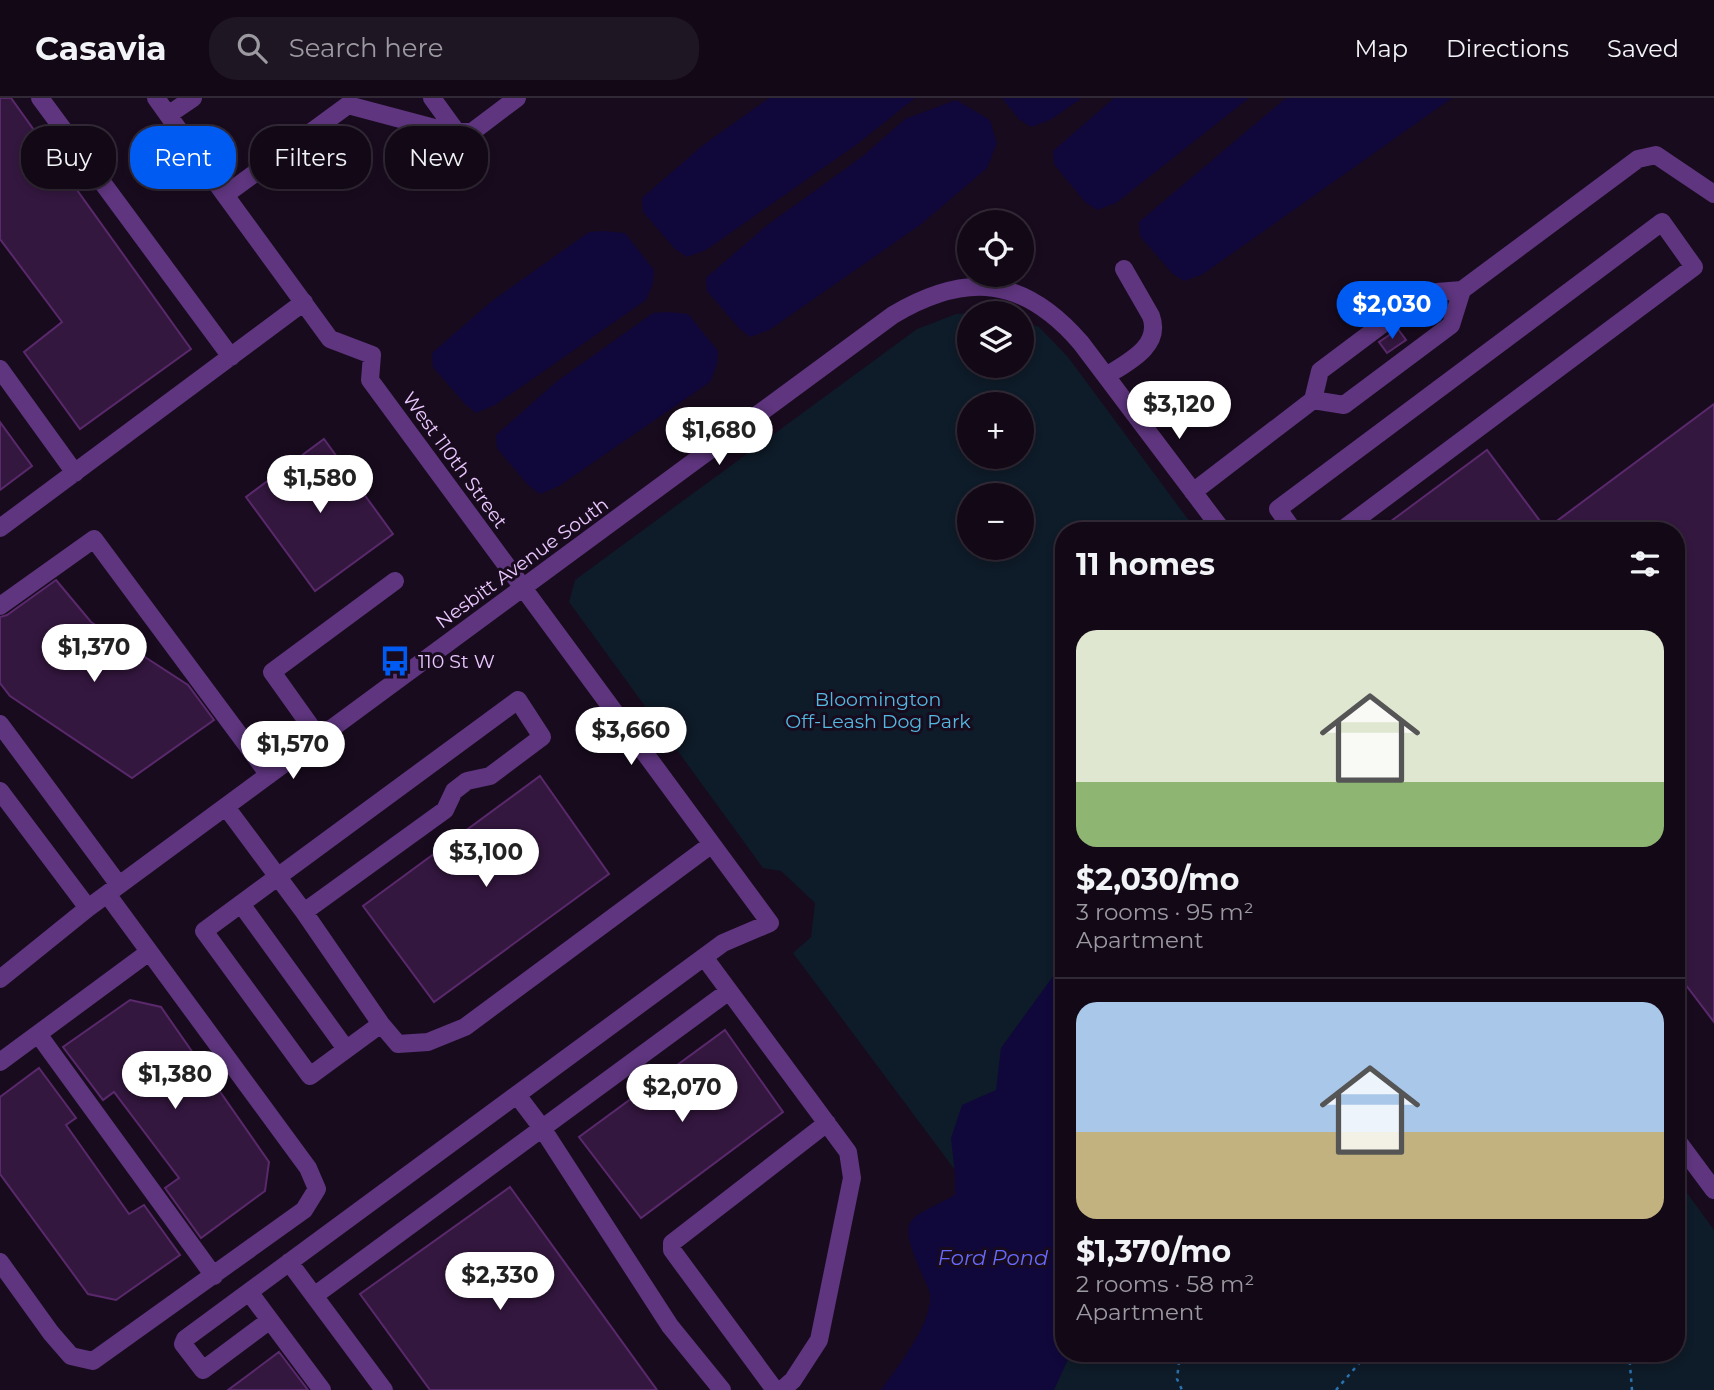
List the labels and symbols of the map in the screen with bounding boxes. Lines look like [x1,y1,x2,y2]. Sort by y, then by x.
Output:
pin: $2,030 [1335,282,1449,341]
pin: $3,120 [1122,382,1236,441]
street label: West 110th Street [398,387,512,533]
pin: $1,680 [662,408,776,467]
pin: $1,580 [263,456,377,515]
street label: Nesbitt Avenue South [431,493,613,633]
pin: $1,370 [37,624,151,684]
bus stop icon: 110 St W [378,644,412,678]
place label: 110 St W [418,650,495,673]
park label: Bloomington Off-Leash Dog Park [785,688,971,733]
pin: $3,660 [574,708,688,767]
pin: $1,570 [236,722,350,781]
pin: $3,100 [429,830,543,889]
pin: $1,380 [118,1052,232,1111]
pin: $2,070 [625,1065,739,1124]
water label: Ford Pond [938,1245,1049,1270]
pin: $2,330 [443,1252,557,1312]

